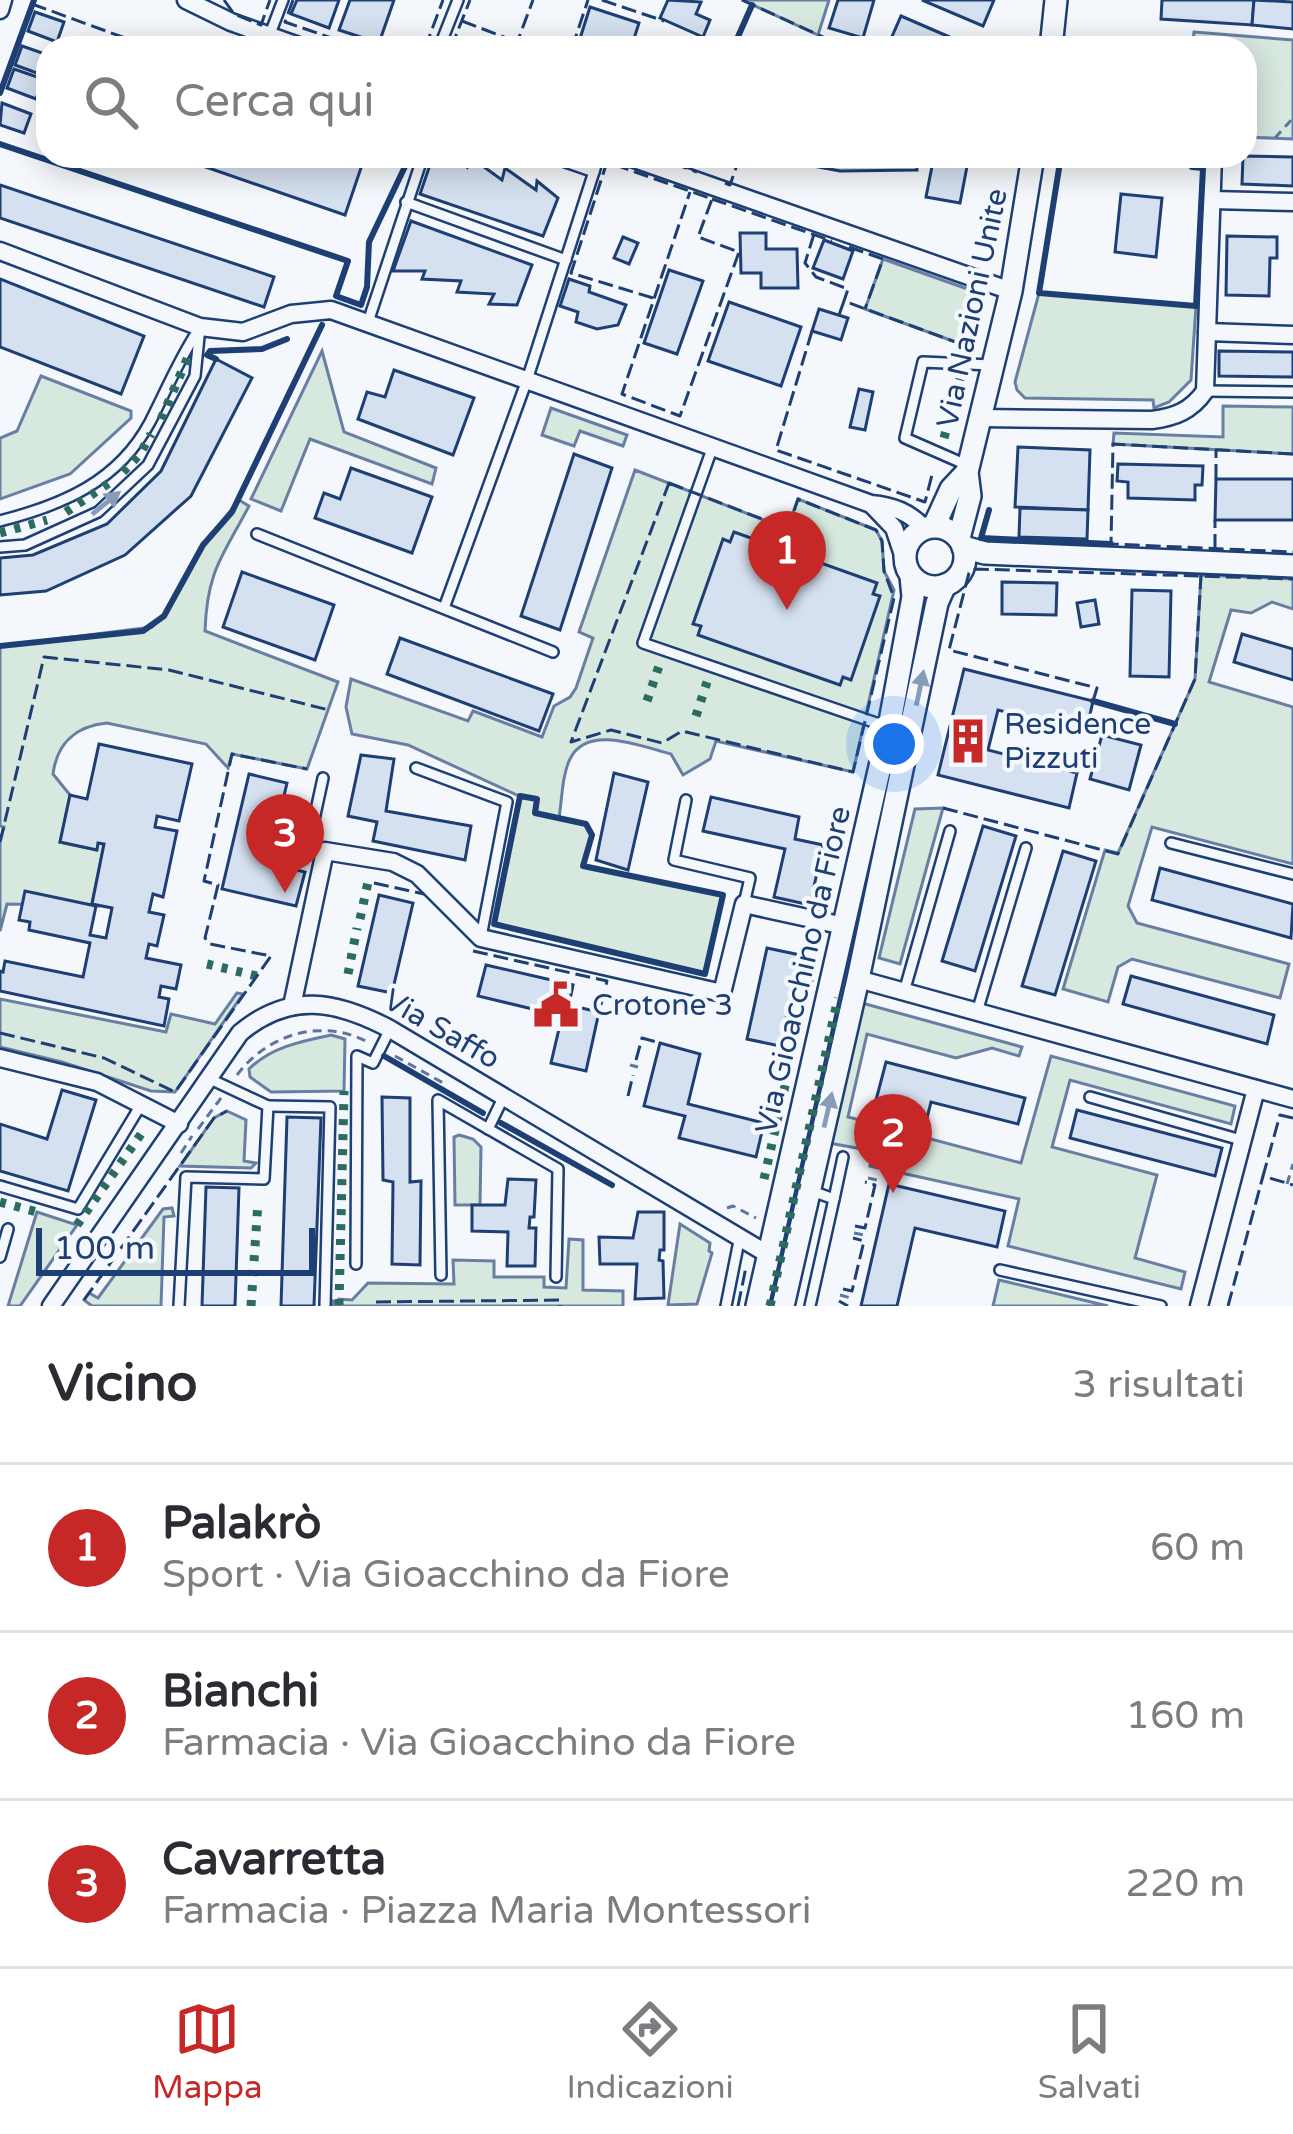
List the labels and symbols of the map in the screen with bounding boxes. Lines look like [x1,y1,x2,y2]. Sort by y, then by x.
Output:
street label: Via Nazioni Unite [929,185,1016,431]
one-way arrow [90,491,121,516]
pin: 1 [748,511,826,610]
one-way arrow [912,669,931,707]
place label: Residence Pizzuti [1004,706,1151,777]
your location [864,714,924,774]
building icon: Residence Pizzuti [943,716,993,766]
pin: 3 [246,794,324,893]
street label: Via Gioacchino da Fiore [748,803,859,1138]
public building icon: Crotone 3 [531,980,581,1030]
street label: Via Saffo [377,981,507,1078]
place label: Crotone 3 [592,987,733,1024]
one-way arrow [819,1092,838,1129]
pin: 2 [854,1094,932,1193]
scale bar [36,1222,315,1275]

